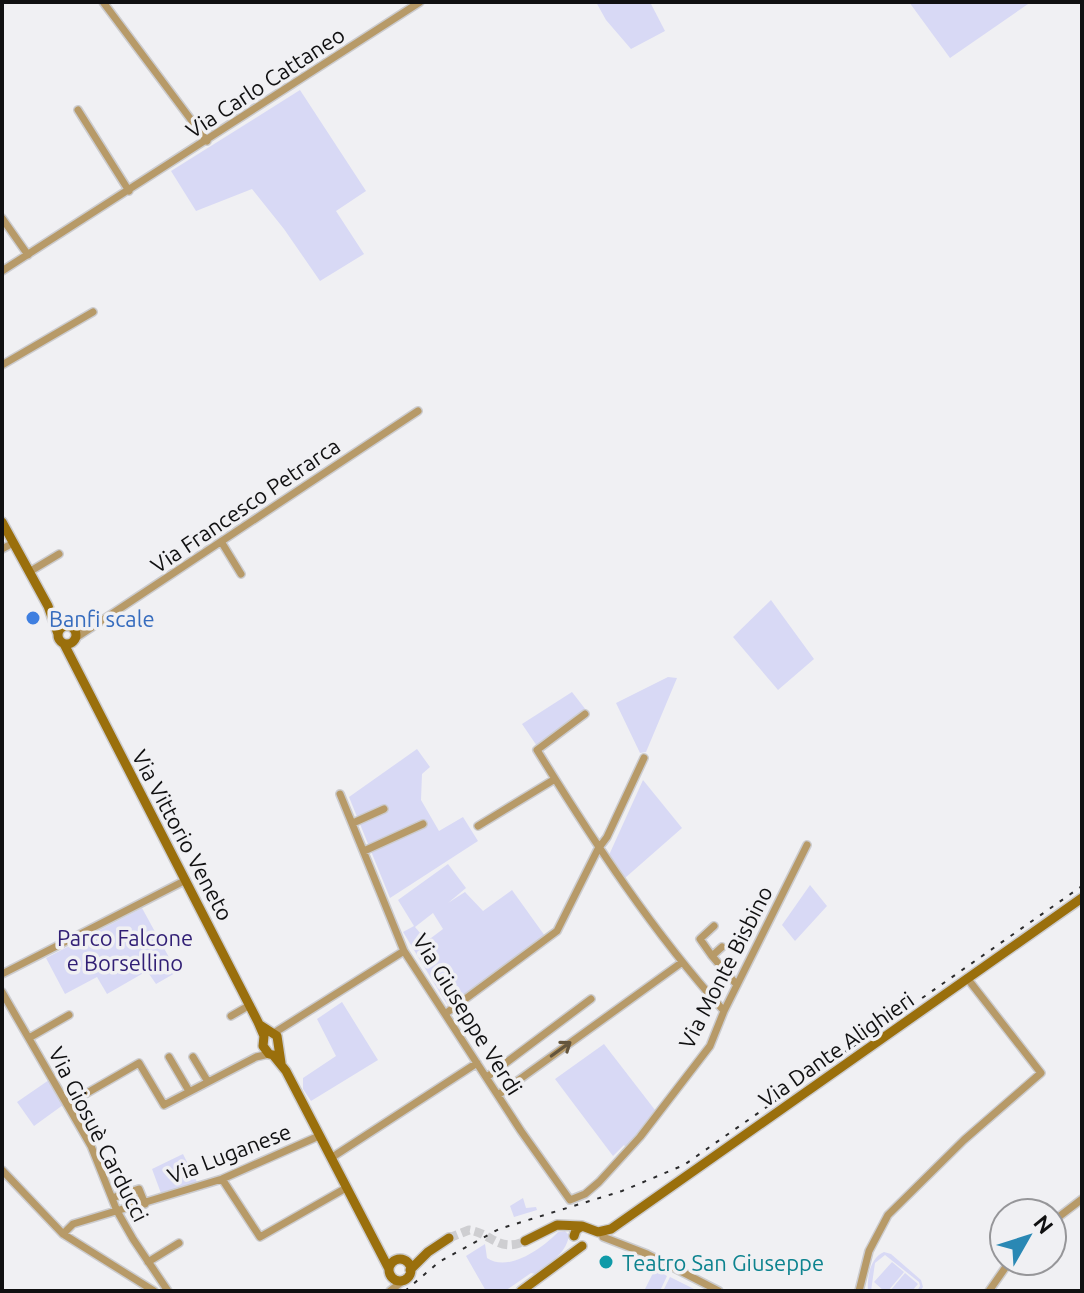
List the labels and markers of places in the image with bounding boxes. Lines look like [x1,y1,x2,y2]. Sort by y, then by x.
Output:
place label: Banfi scale [49,606,155,631]
marker: Banfi scale [24,609,42,627]
place label: Teatro San Giuseppe [622,1250,824,1275]
marker: Teatro San Giuseppe [597,1253,615,1271]

